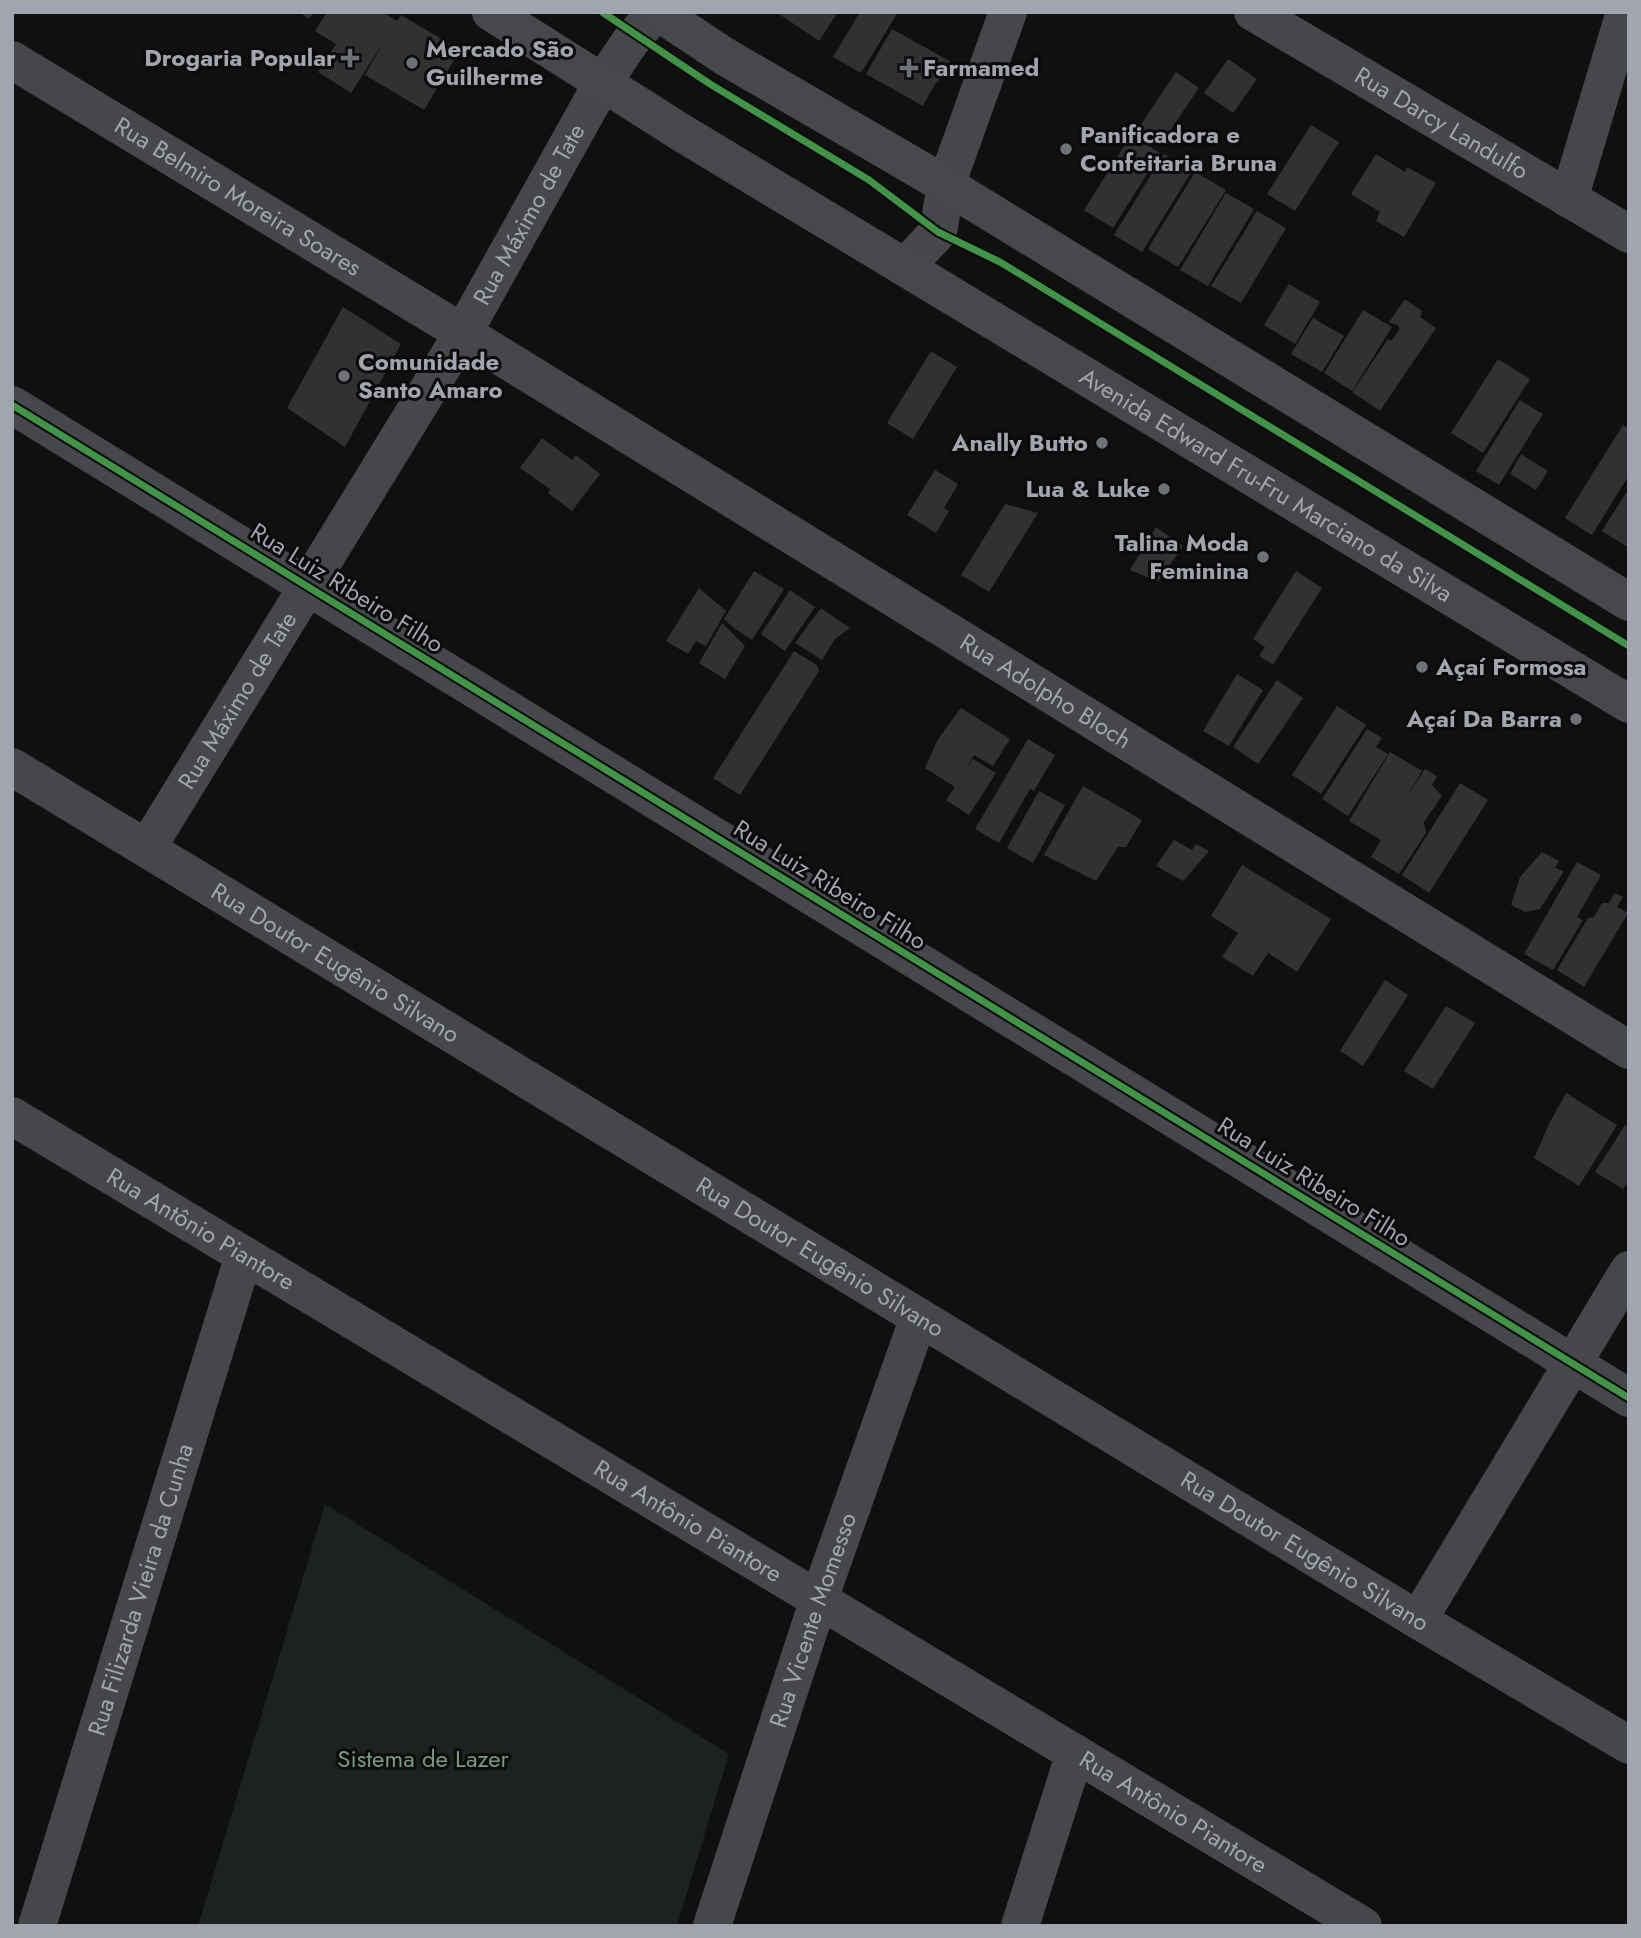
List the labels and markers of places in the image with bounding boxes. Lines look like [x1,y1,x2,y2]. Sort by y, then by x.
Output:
place label: Mercado São Guilherme [426,31,574,94]
place label: Drogaria Popular [144,40,336,75]
marker: Drogaria Popular [342,50,358,66]
place label: Farmamed [923,50,1039,85]
marker: Mercado São Guilherme [404,55,420,71]
marker: Farmamed [901,60,917,76]
place label: Panificadora e Confeitaria Bruna [1080,117,1277,180]
marker: Panificadora e Confeitaria Bruna [1058,141,1074,157]
place label: Comunidade Santo Amaro [358,344,503,407]
marker: Comunidade Santo Amaro [336,368,352,384]
place label: Anally Butto [951,425,1088,460]
marker: Anally Butto [1094,435,1110,451]
place label: Lua & Luke [1025,471,1150,506]
marker: Lua & Luke [1156,481,1172,497]
place label: Talina Moda Feminina [1115,525,1249,588]
marker: Talina Moda Feminina [1255,549,1271,565]
place label: Açaí Formosa [1435,649,1587,684]
marker: Açaí Formosa [1414,659,1430,675]
place label: Açaí Da Barra [1405,701,1562,736]
marker: Açaí Da Barra [1568,711,1584,727]

